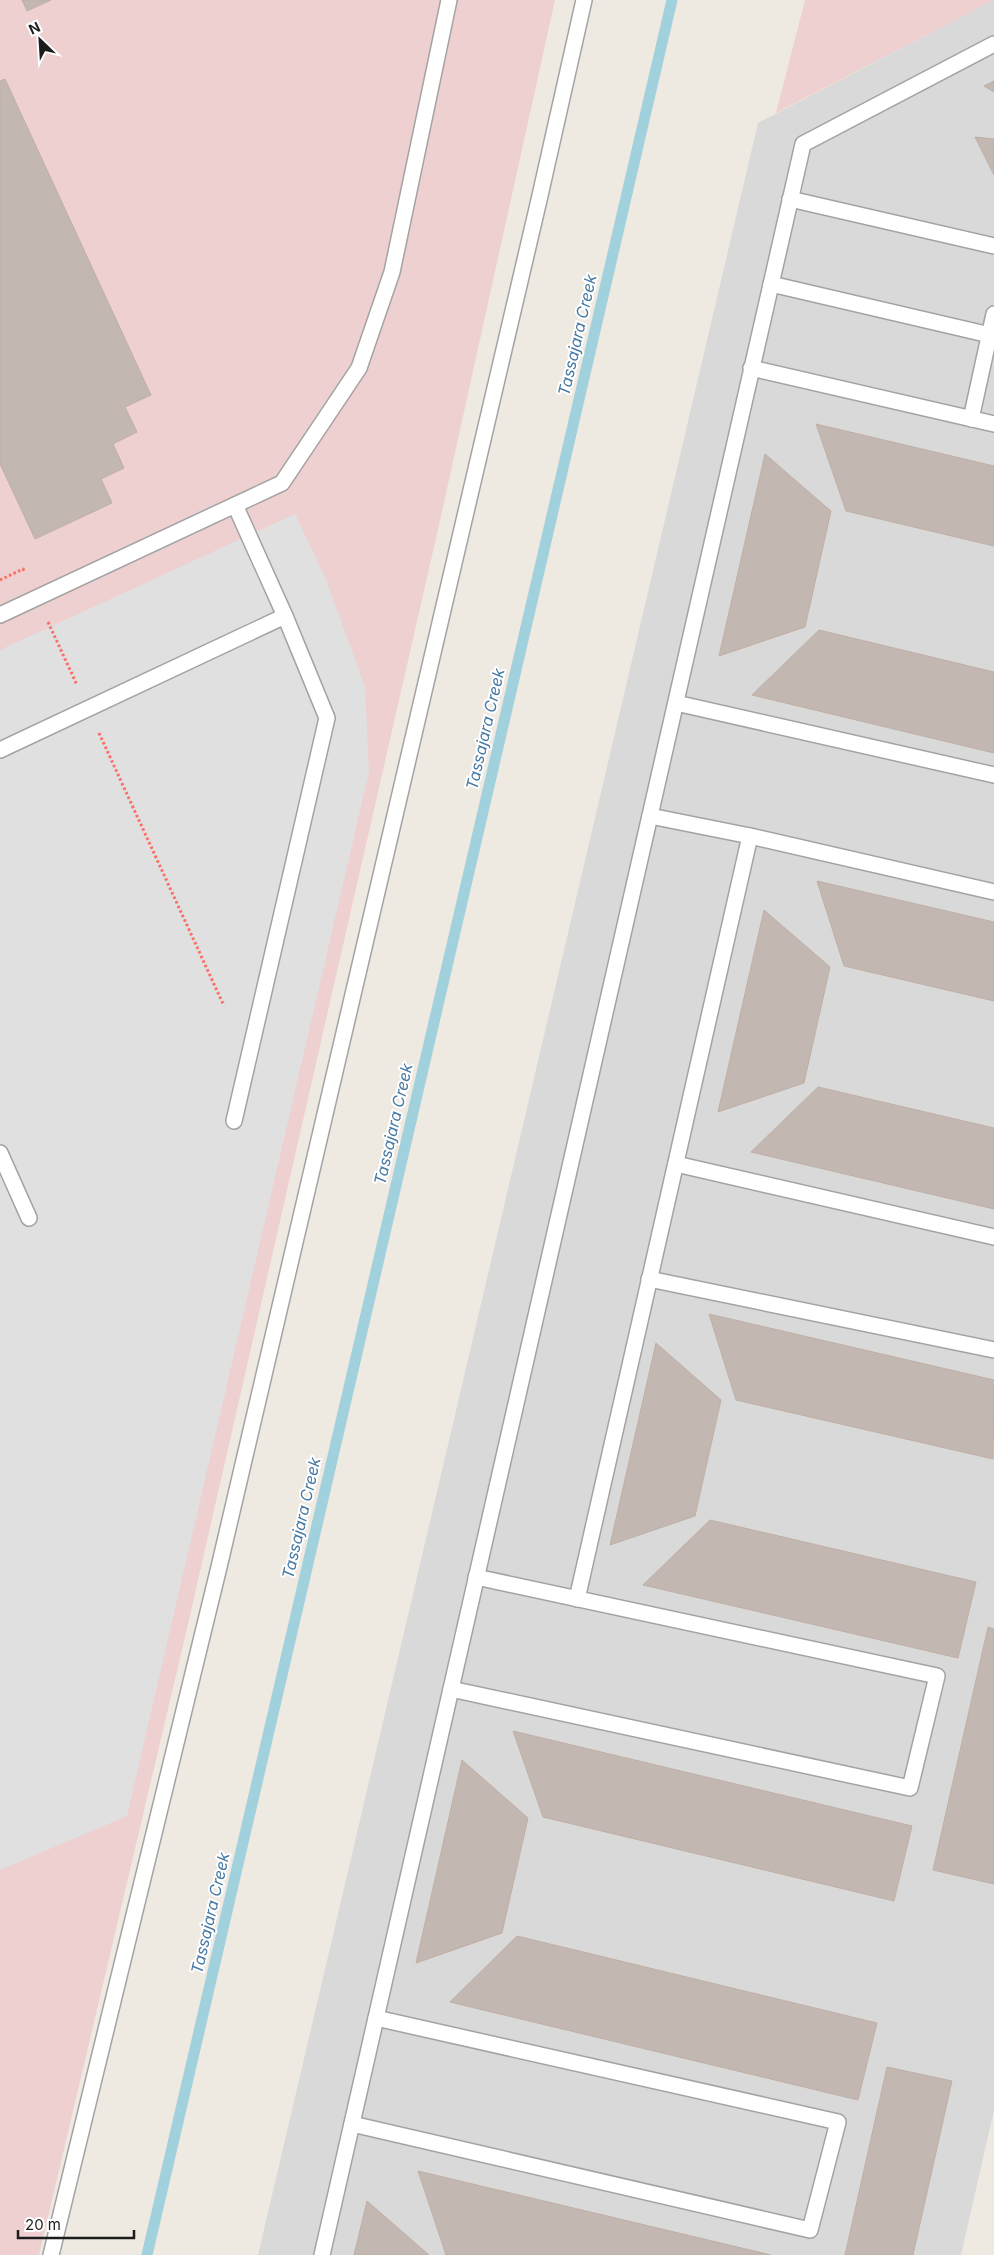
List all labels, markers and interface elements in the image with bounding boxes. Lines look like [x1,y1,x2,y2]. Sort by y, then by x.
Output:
north arrow [15,15,65,65]
text: N [26,18,43,38]
water label: Tassajara Creek [553,272,601,398]
water label: Tassajara Creek [461,666,509,792]
water label: Tassajara Creek [369,1061,417,1187]
water label: Tassajara Creek [277,1455,325,1581]
water label: Tassajara Creek [186,1850,234,1976]
scale bar [18,2208,134,2240]
text: 20 m [25,2215,61,2234]

